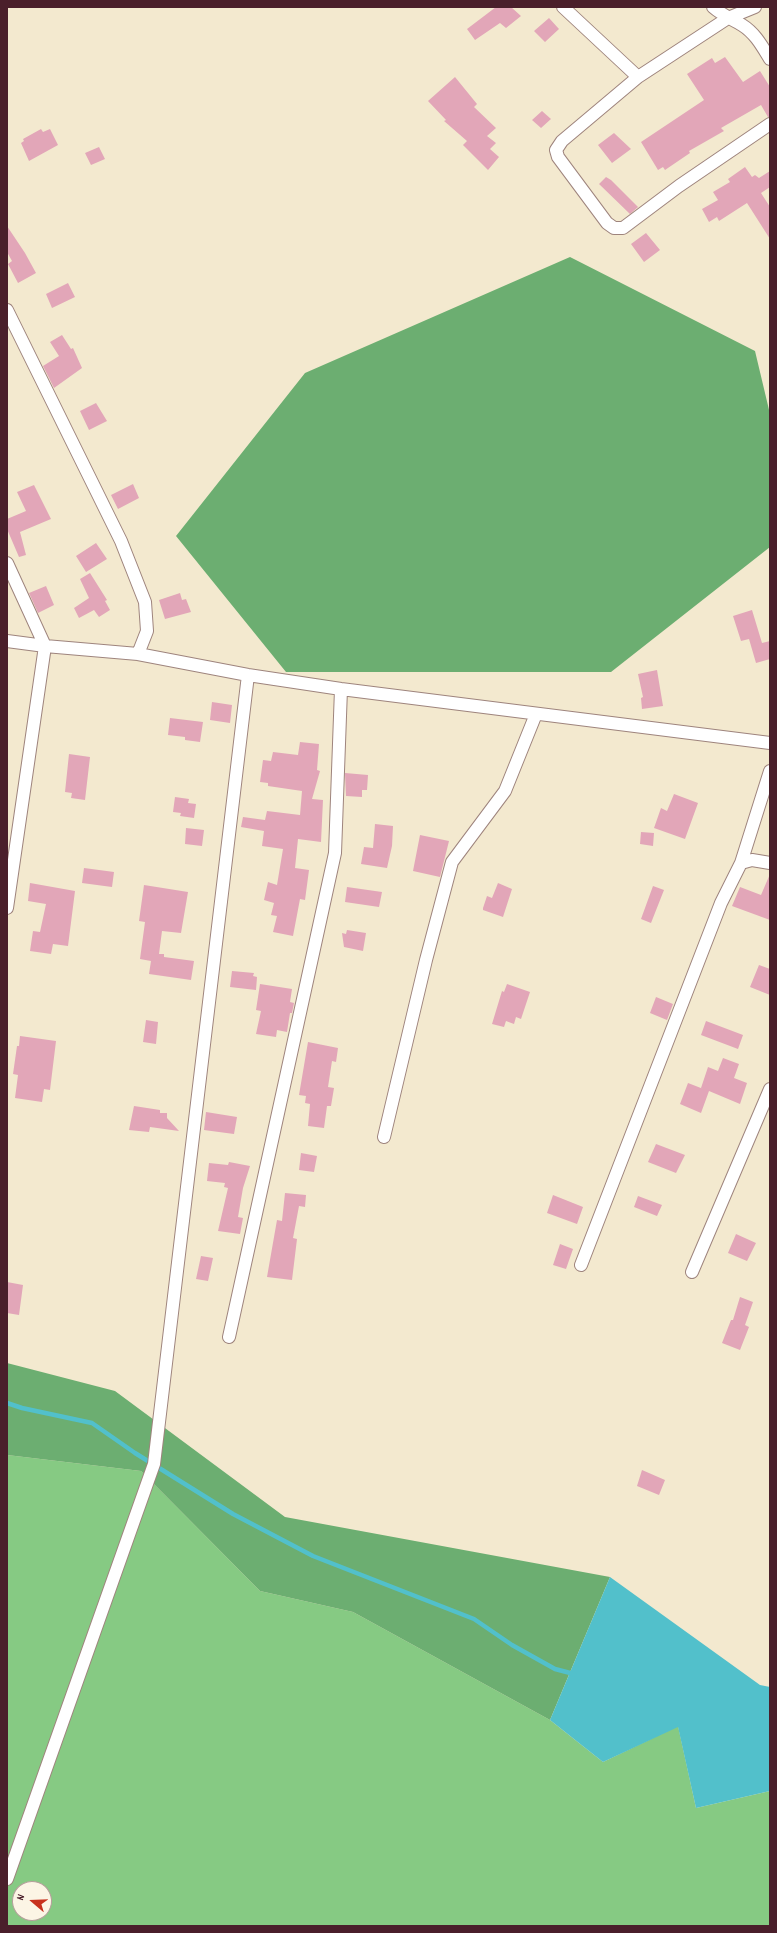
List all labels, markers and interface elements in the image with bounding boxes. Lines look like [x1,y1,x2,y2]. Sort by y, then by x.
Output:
north arrow [12,1881,52,1921]
text: N [13,1892,30,1903]

